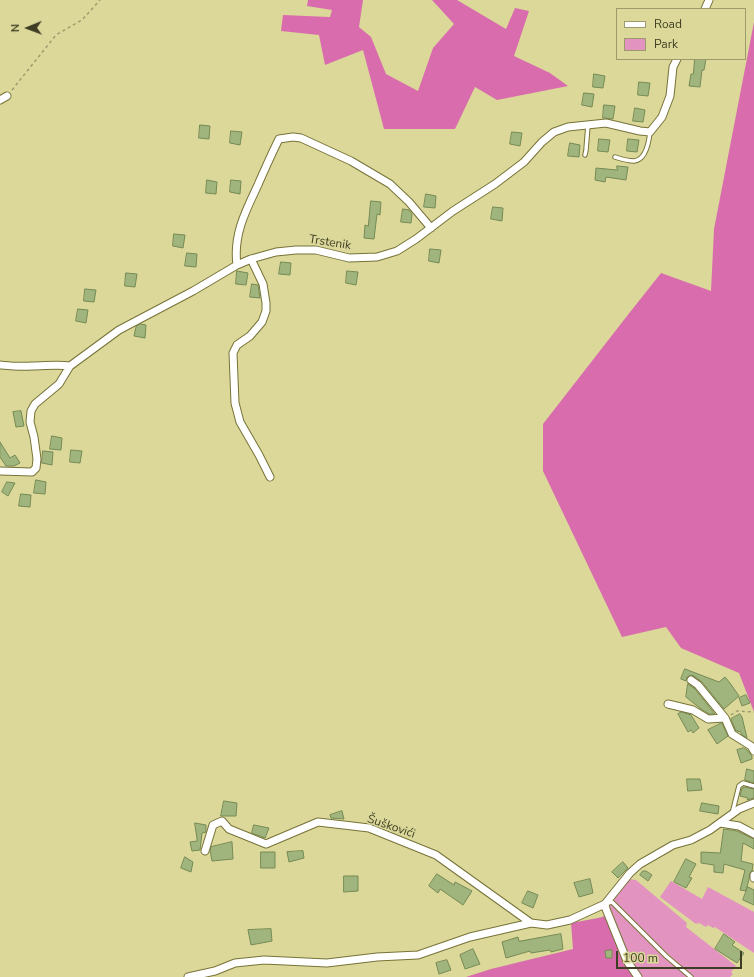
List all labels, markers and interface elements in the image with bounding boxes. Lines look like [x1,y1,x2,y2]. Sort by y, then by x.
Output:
north arrow [8,8,48,48]
legend [616,8,746,60]
text: Road [654,16,682,32]
text: N [8,24,23,32]
text: Park [654,36,678,52]
street label: Trstenik [308,233,352,253]
street label: Šuškovići [365,812,417,842]
scale bar [618,943,744,969]
text: 100 m [623,950,658,966]

